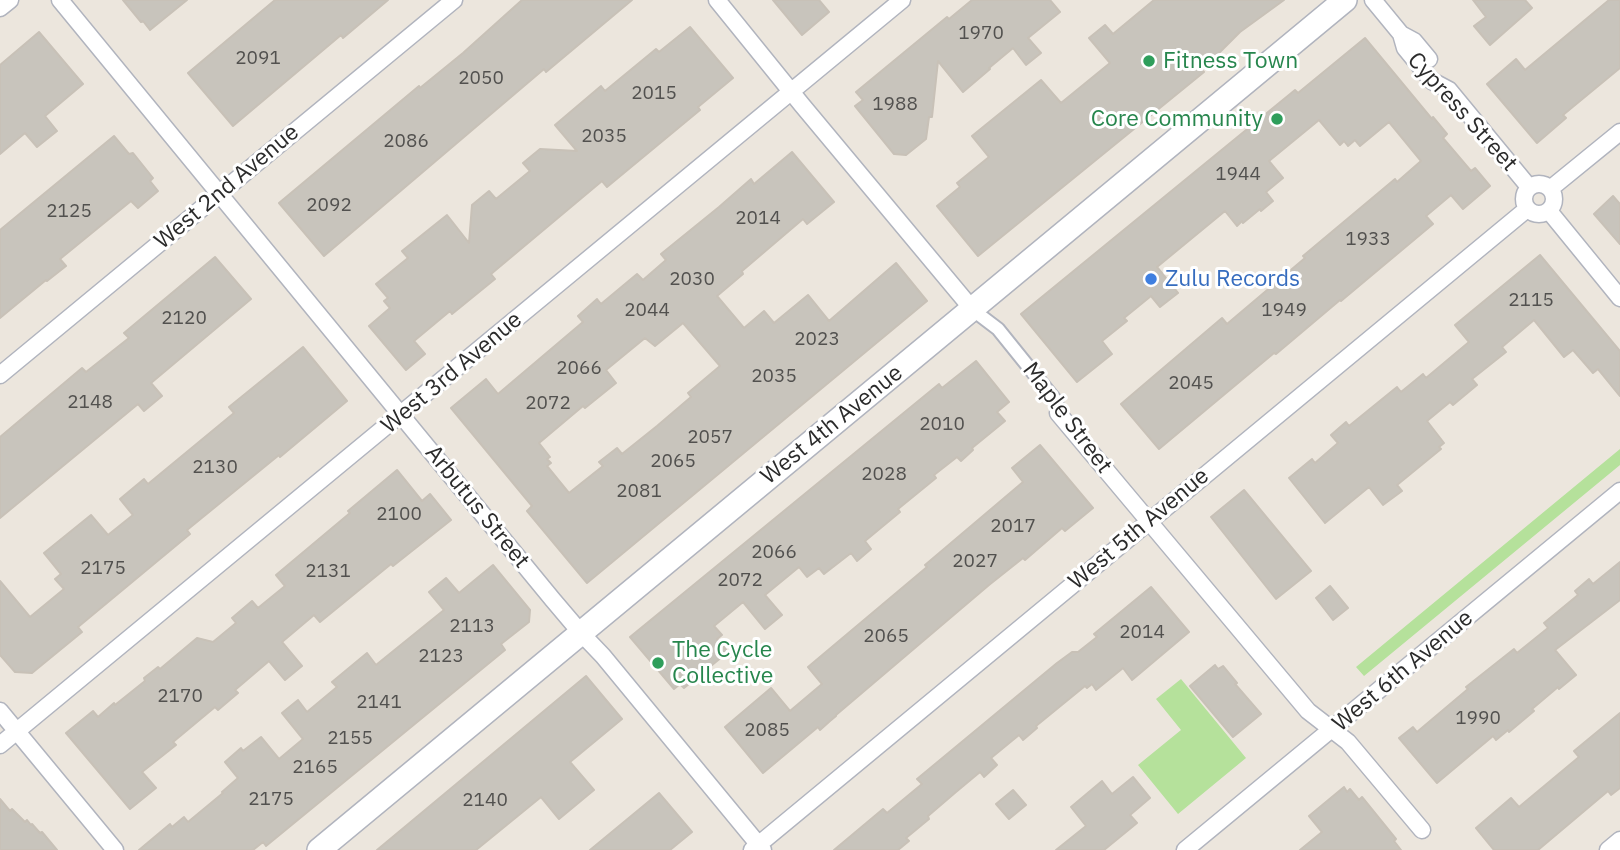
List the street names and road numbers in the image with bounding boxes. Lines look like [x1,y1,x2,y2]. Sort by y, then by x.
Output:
street label: Cypress Street [1401,47,1523,177]
street label: West 2nd Avenue [149,119,305,255]
street label: West 3rd Avenue [376,306,528,440]
street label: Maple Street [1016,357,1118,479]
street label: West 4th Avenue [756,359,908,491]
street label: Arbutus Street [419,440,535,574]
street label: West 5th Avenue [1063,462,1215,596]
street label: West 6th Avenue [1327,604,1479,738]

